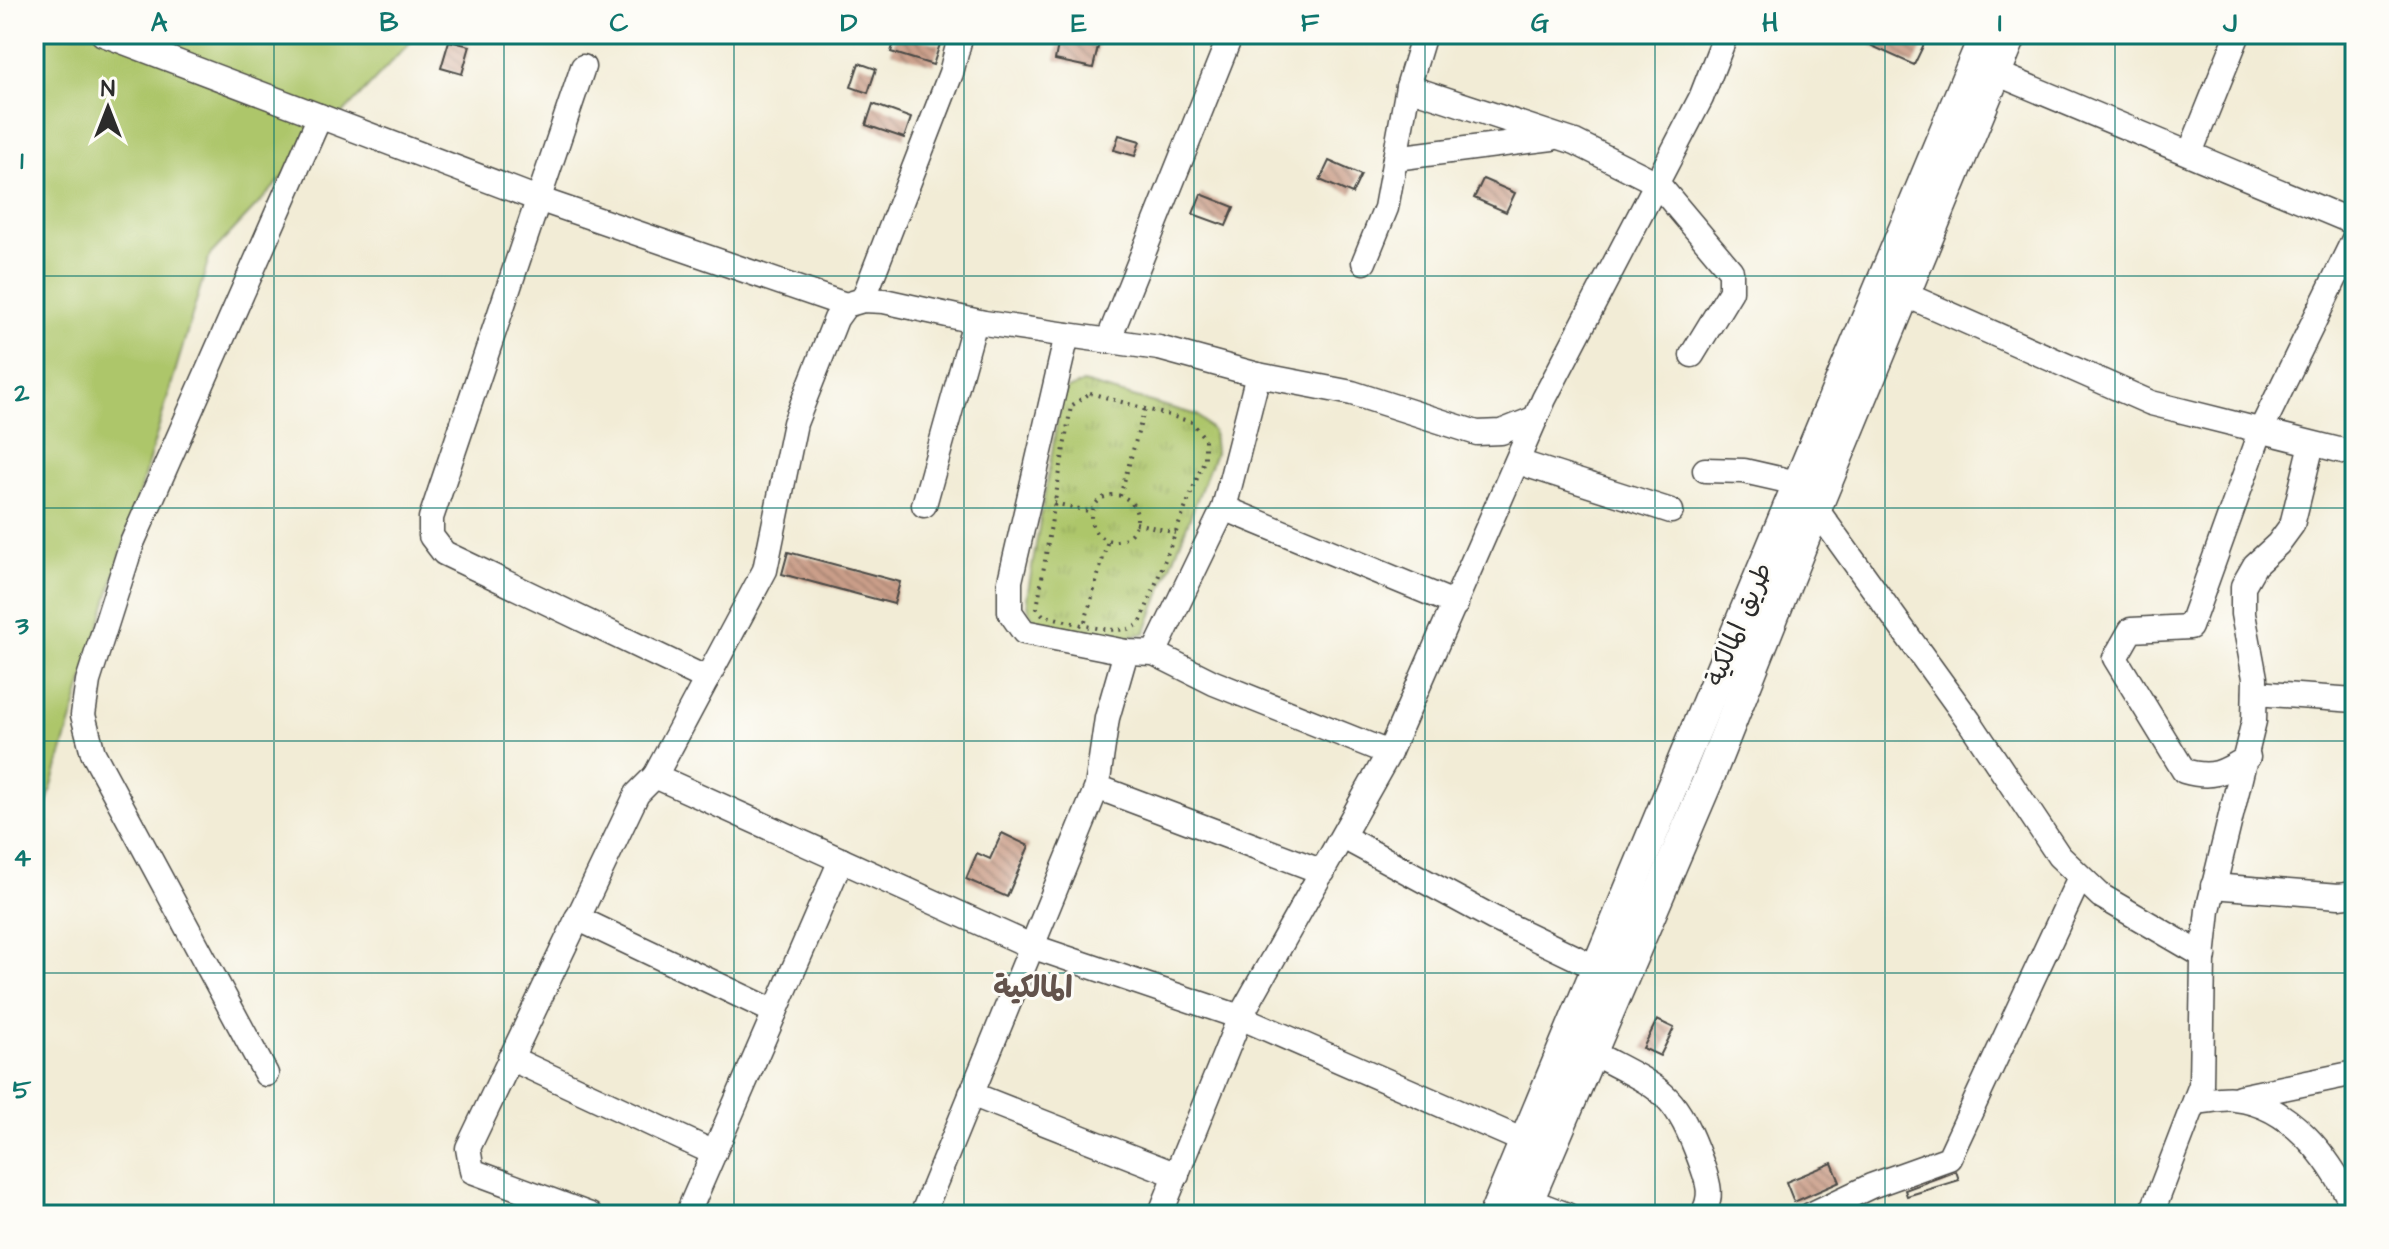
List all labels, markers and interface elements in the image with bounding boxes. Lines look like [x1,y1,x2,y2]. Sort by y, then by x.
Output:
text: A [151,5,168,41]
text: B [380,5,399,41]
text: C [610,5,629,41]
text: D [841,5,858,41]
text: E [1071,5,1087,41]
text: F [1301,5,1320,41]
text: G [1531,5,1549,41]
text: H [1762,5,1778,41]
text: I [1998,5,2002,41]
text: J [2222,5,2237,41]
north arrow [68,68,148,148]
text: N [101,74,115,105]
text: 1 [20,143,24,179]
text: 2 [14,375,30,411]
street label: طريق المالكية [1697,557,1781,692]
text: 3 [14,608,29,644]
text: 4 [13,840,31,876]
district label: المالكية [993,967,1073,1009]
text: 5 [13,1072,32,1108]

